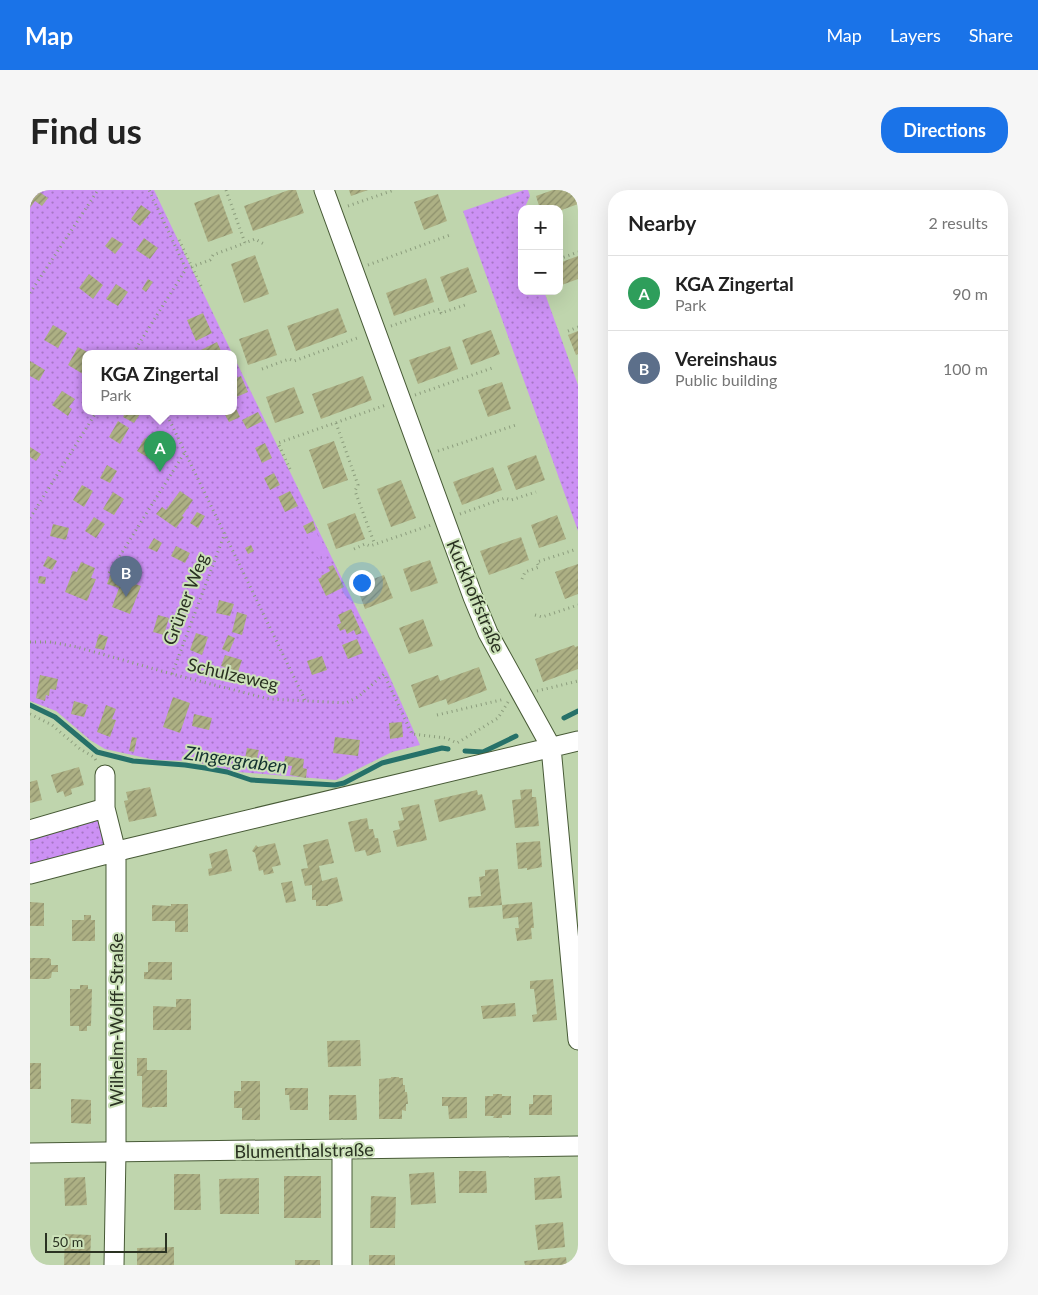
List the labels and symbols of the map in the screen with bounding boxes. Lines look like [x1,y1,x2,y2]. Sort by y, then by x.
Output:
pin: A [144,431,176,472]
street label: Kuckhoffstraße [442,536,510,656]
street label: Grüner Weg [157,550,213,648]
pin: B [110,556,142,597]
your location [349,570,375,596]
street label: Schulzeweg [185,653,281,695]
water label: Zingergraben [182,740,289,778]
street label: Wilhelm-Wolff-Straße [105,933,127,1107]
street label: Blumenthalstraße [234,1138,374,1162]
scale bar [45,1230,168,1253]

